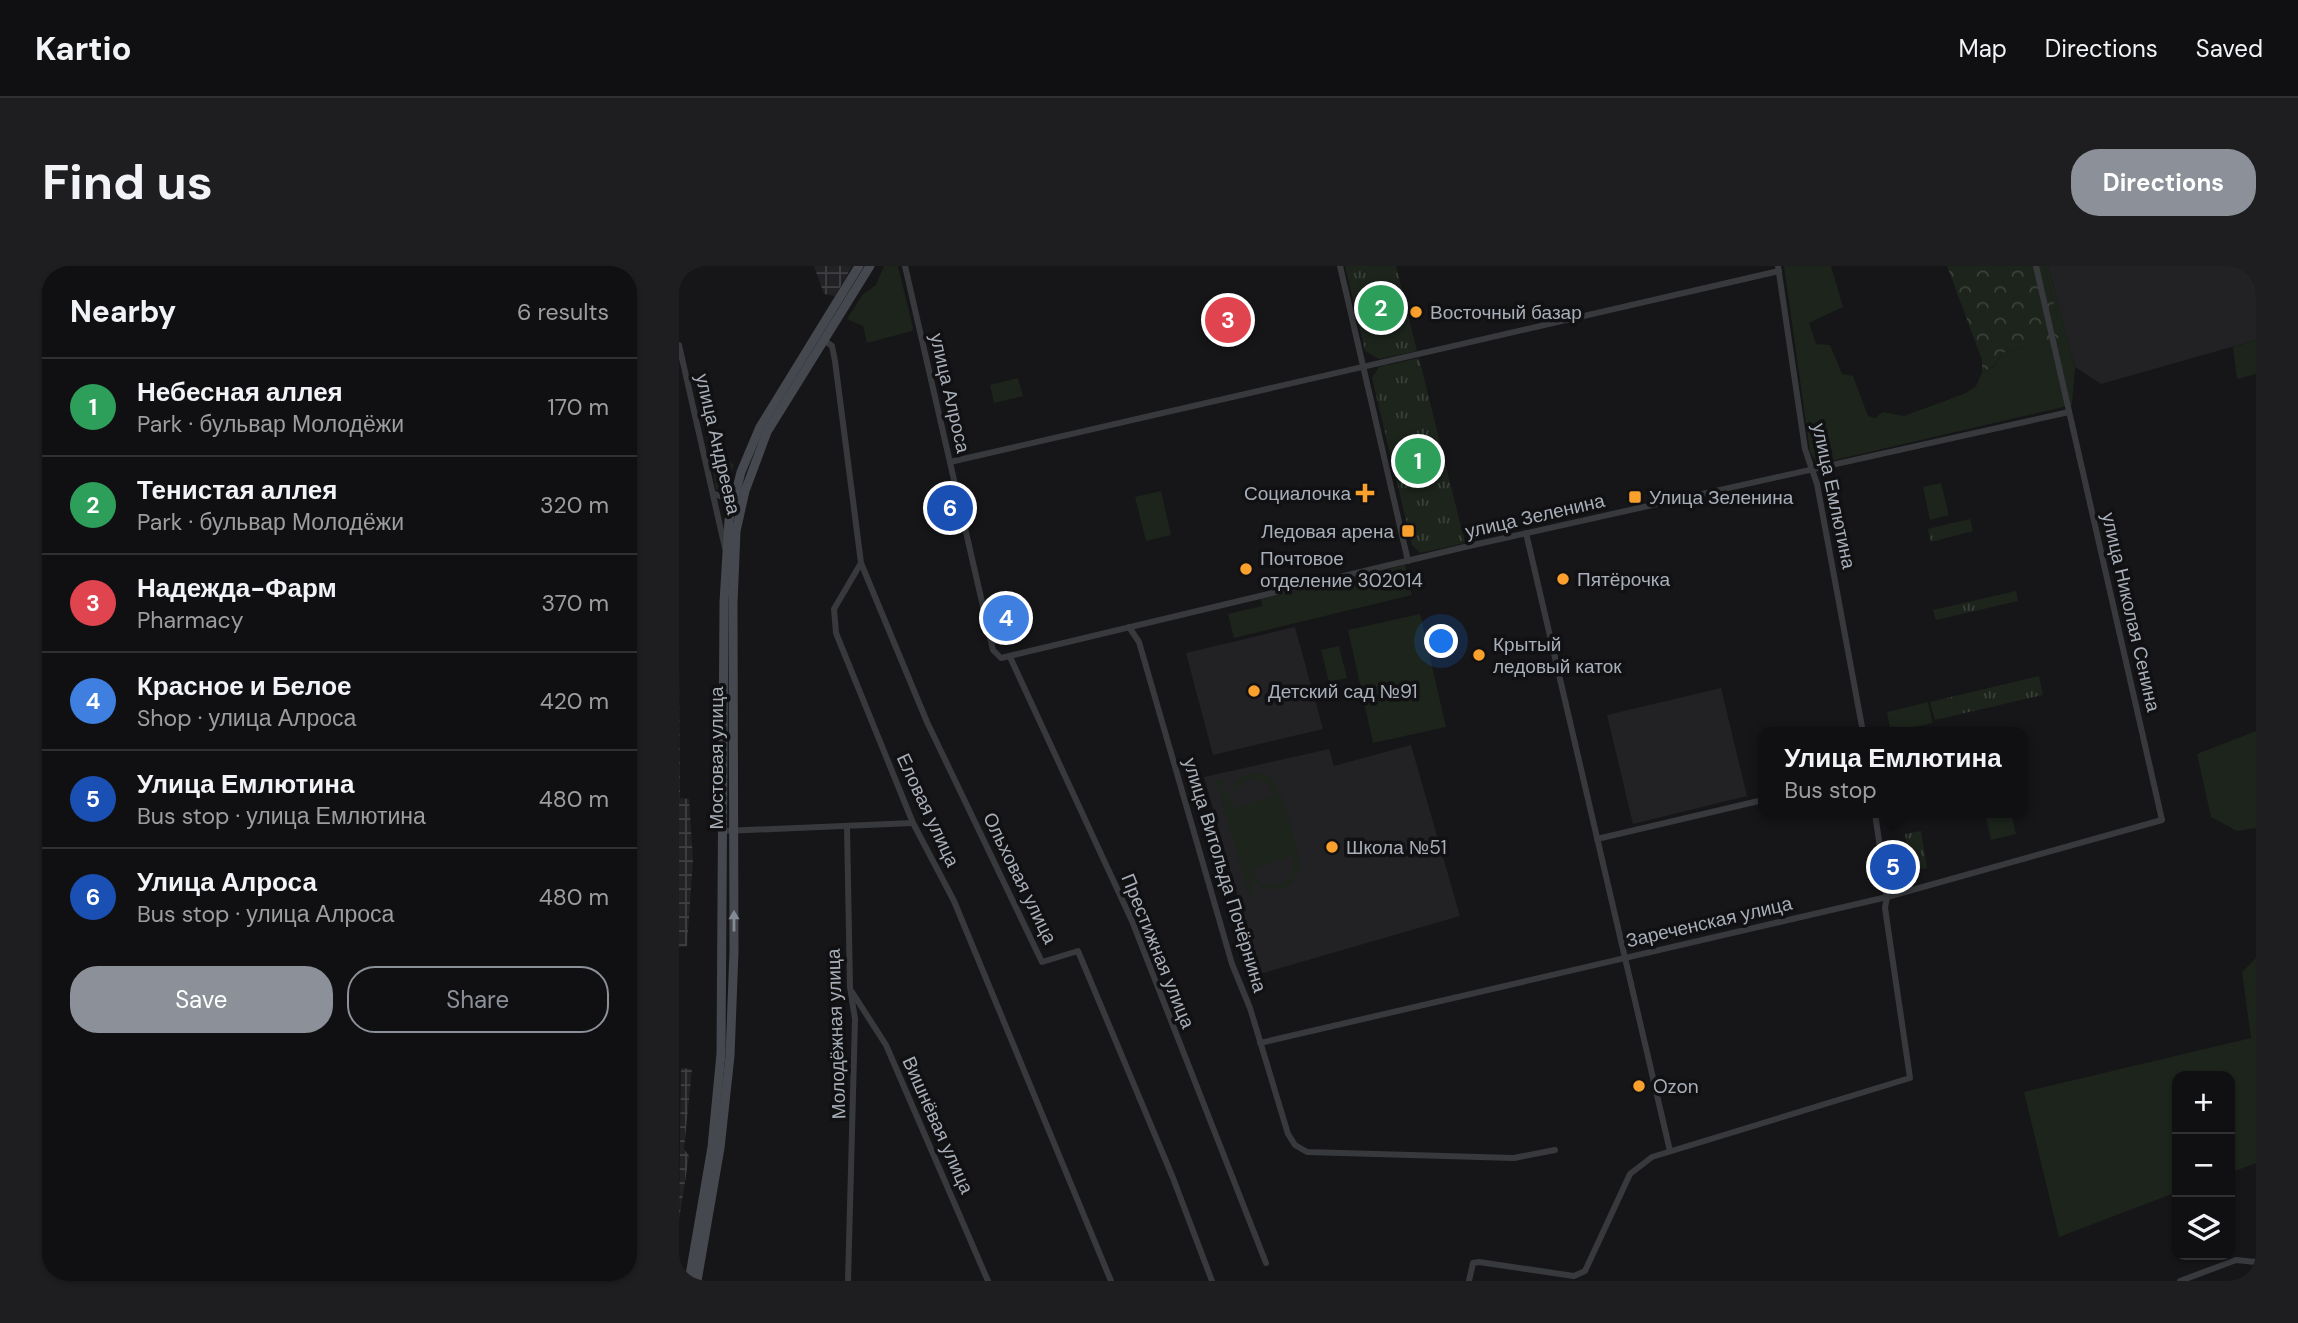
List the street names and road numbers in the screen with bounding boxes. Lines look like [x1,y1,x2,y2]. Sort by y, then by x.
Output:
street label: улица Алроса [924,331,976,456]
street label: улица Андреева [690,371,746,517]
street label: улица Емлютина [1806,421,1862,572]
street label: улица Зеленина [1463,488,1608,544]
street label: улица Николая Сенина [2096,510,2166,714]
street label: Мостовая улица [704,686,729,830]
street label: Еловая улица [891,749,965,871]
street label: улица Витольда Почёрнина [1177,755,1273,996]
street label: Ольховая улица [977,808,1063,948]
street label: Престижная улица [1116,870,1201,1033]
street label: Зареченская улица [1623,891,1795,953]
street label: Молодёжная улица [821,948,851,1120]
street label: Вишнёвая улица [897,1052,980,1198]

